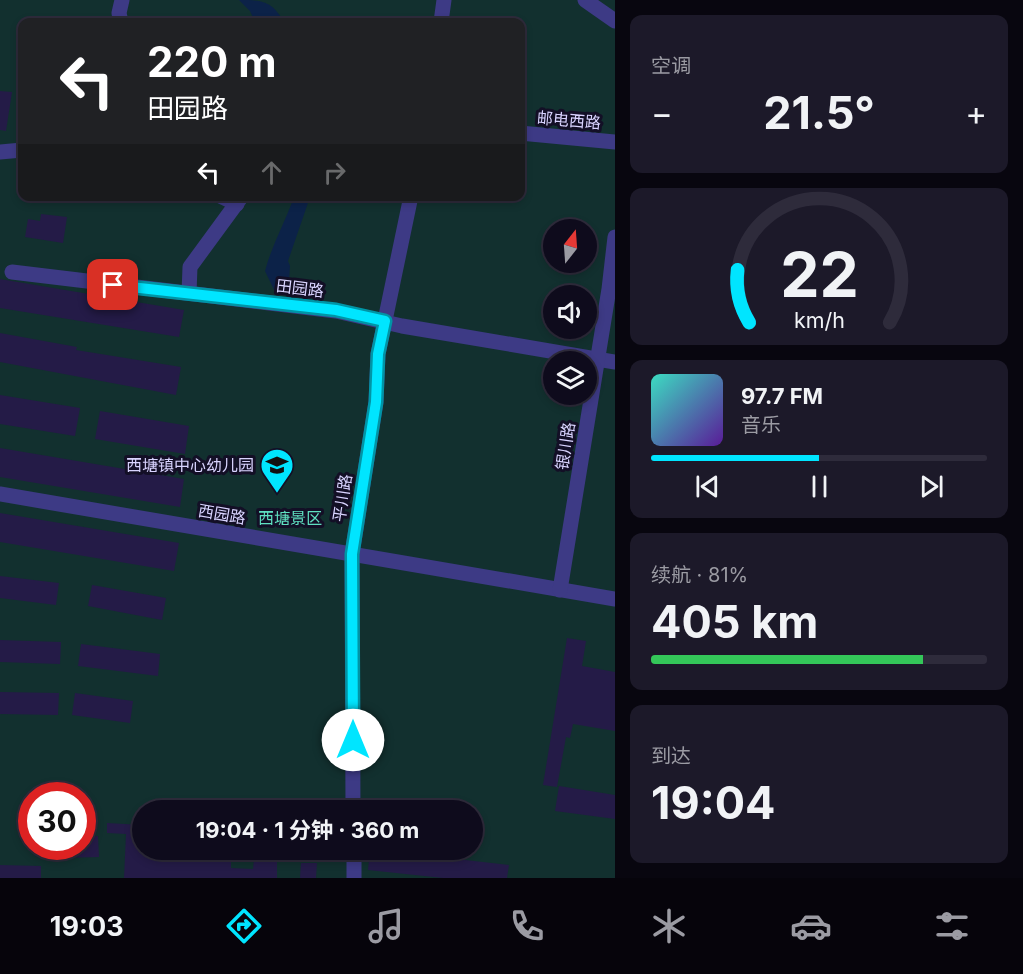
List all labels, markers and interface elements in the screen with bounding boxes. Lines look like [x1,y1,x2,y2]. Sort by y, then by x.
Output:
text: 220 m [147,36,277,87]
icon: left [48,42,126,120]
text: 空调 [651,54,691,78]
text: 21.5° [763,85,875,140]
text: 田园路 [147,92,228,125]
text: − [651,93,673,133]
text: + [965,93,987,133]
street label: 邮电西路 [536,107,602,133]
icon: left [192,156,225,189]
icon: ahead [255,156,288,189]
icon: right [318,156,351,189]
north arrow [543,219,597,273]
map controls [543,219,597,405]
text: 22 [780,238,858,313]
pin [87,259,138,310]
icon: arrive [96,268,129,301]
street label: 田园路 [275,275,325,301]
button: sound [543,285,597,339]
text: km/h [794,308,844,334]
button: layers [543,351,597,405]
text: 97.7 FM [741,383,823,409]
text: 音乐 [741,413,781,437]
street label: 银川路 [551,421,579,471]
school or university icon: 西塘镇中心幼儿园 [259,447,295,494]
place label: 西塘镇中心幼儿园 [126,455,254,475]
icon: previous [691,470,724,503]
icon: pause [803,470,836,503]
icon: next [915,470,948,503]
street label: 平川路 [328,473,356,523]
street label: 西园路 [197,500,247,528]
park label: 西塘景区 [258,508,322,528]
text: 续航 · 81% [651,563,748,587]
text: 405 km [651,594,818,649]
position arrow [321,708,385,772]
text: 到达 [651,744,691,768]
text: 19:04 [651,775,775,830]
speed limit sign: 30 [18,782,96,860]
text: 19:04 · 1 分钟 · 360 m [196,817,419,843]
icon: directions [223,905,265,947]
icon: music [365,905,407,947]
icon: phone [506,905,548,947]
icon: climate [648,905,690,947]
icon: car [790,905,832,947]
icon: filters [931,905,973,947]
text: 19:03 [50,910,124,943]

